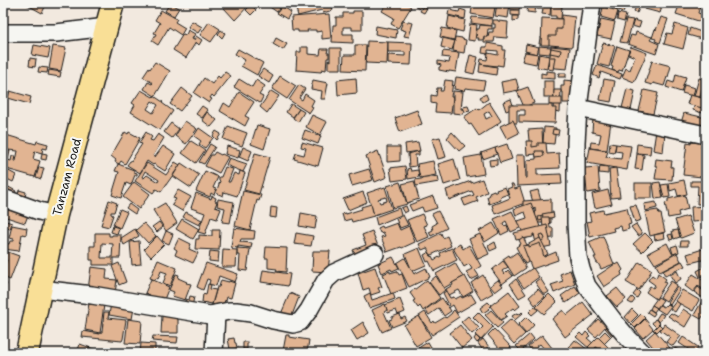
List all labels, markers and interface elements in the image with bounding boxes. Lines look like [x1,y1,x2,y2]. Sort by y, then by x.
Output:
street label: Tanzam Road [49,136,85,217]

